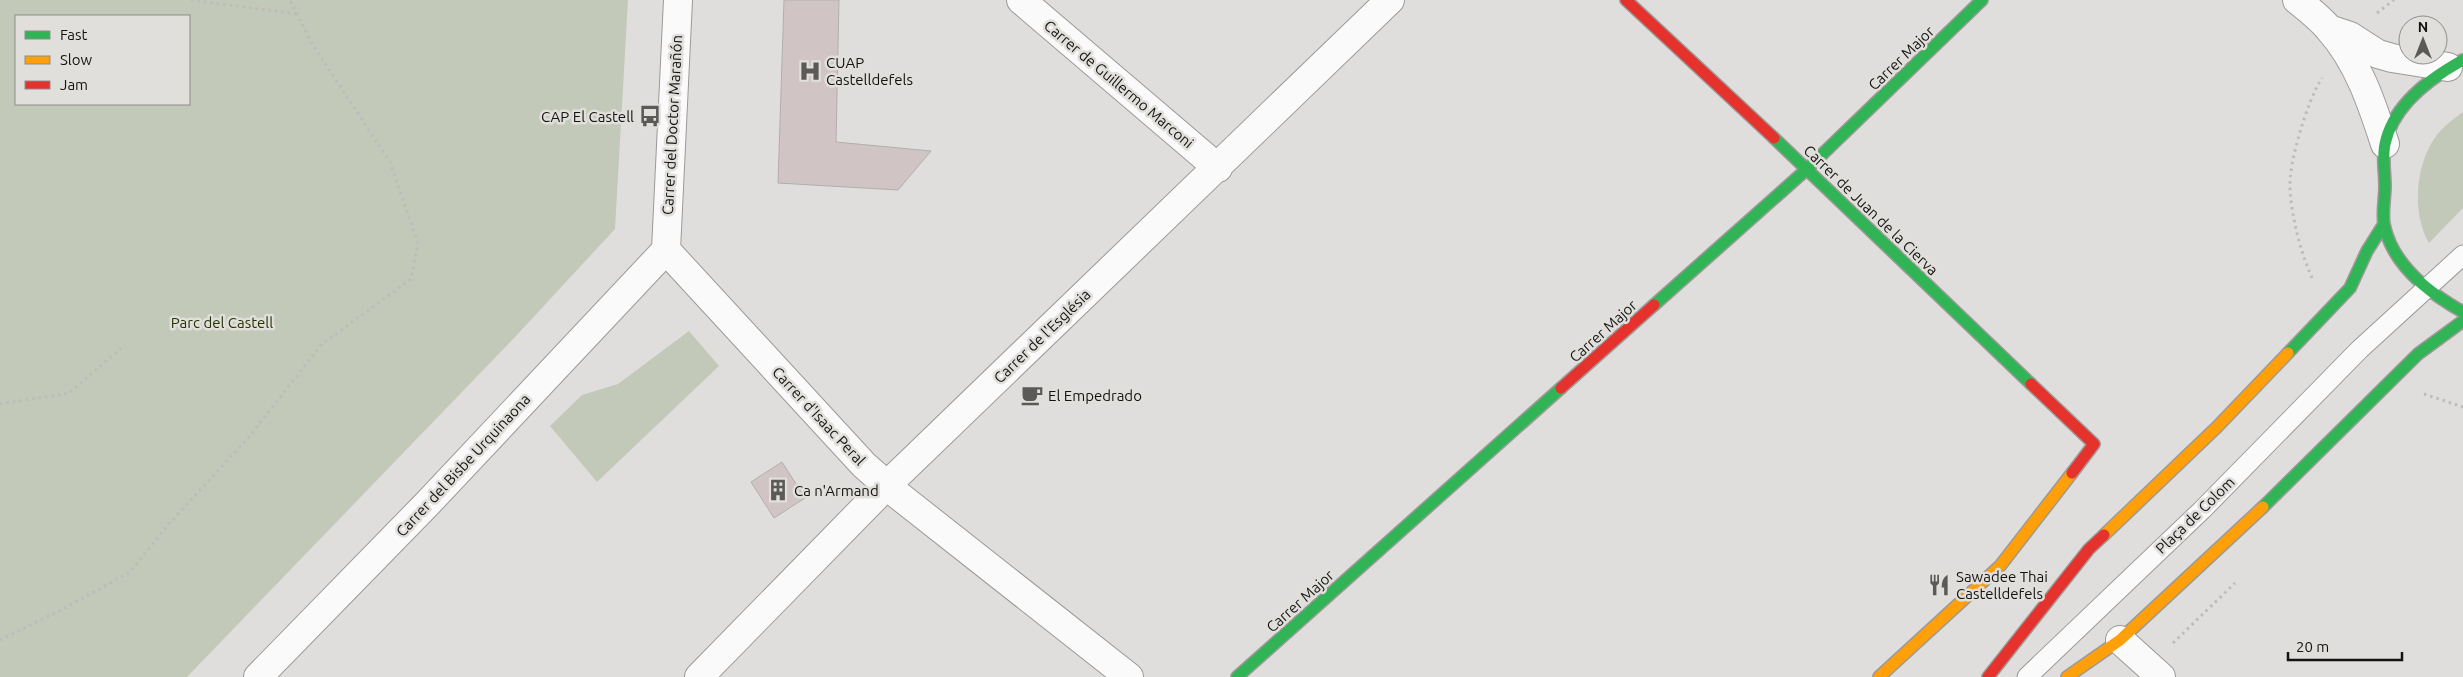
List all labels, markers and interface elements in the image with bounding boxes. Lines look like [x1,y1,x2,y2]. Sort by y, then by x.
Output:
legend [15,15,190,105]
north arrow [2398,15,2448,65]
street label: Carrer de Guillermo Marconi [1041,17,1197,151]
text: N [2418,19,2428,35]
street label: Carrer Major [1865,22,1938,93]
text: Fast [60,26,88,43]
street label: Carrer del Doctor Marañón [659,35,685,215]
text: Slow [60,51,93,68]
place label: CUAP Castelldefels [826,54,913,88]
hospital icon: CUAP Castelldefels [797,58,823,84]
text: Jam [60,76,88,93]
bus stop icon: CAP El Castell [637,103,663,129]
place label: CAP El Castell [541,108,634,125]
street label: Carrer de Juan de la Cierva [1801,142,1941,278]
street label: Carrer de l'Església [990,286,1094,386]
street label: Carrer Major [1566,296,1640,366]
park label: Parc del Castell [171,314,273,331]
street label: Carrer d'Isaac Peral [769,363,869,469]
cafe icon: El Empedrado [1019,382,1045,408]
place label: El Empedrado [1048,387,1142,404]
street label: Carrer del Bisbe Urquinaona [393,390,533,540]
street label: Plaça de Colom [2152,473,2238,557]
building icon: Ca n'Armand [765,477,791,503]
place label: Ca n'Armand [794,482,879,499]
street label: Carrer Major [1263,566,1337,636]
place label: Sawadee Thai Castelldefels [1956,568,2048,602]
restaurant icon: Sawadee Thai Castelldefels [1926,572,1952,598]
scale bar [2288,630,2402,662]
text: 20 m [2296,638,2329,655]

